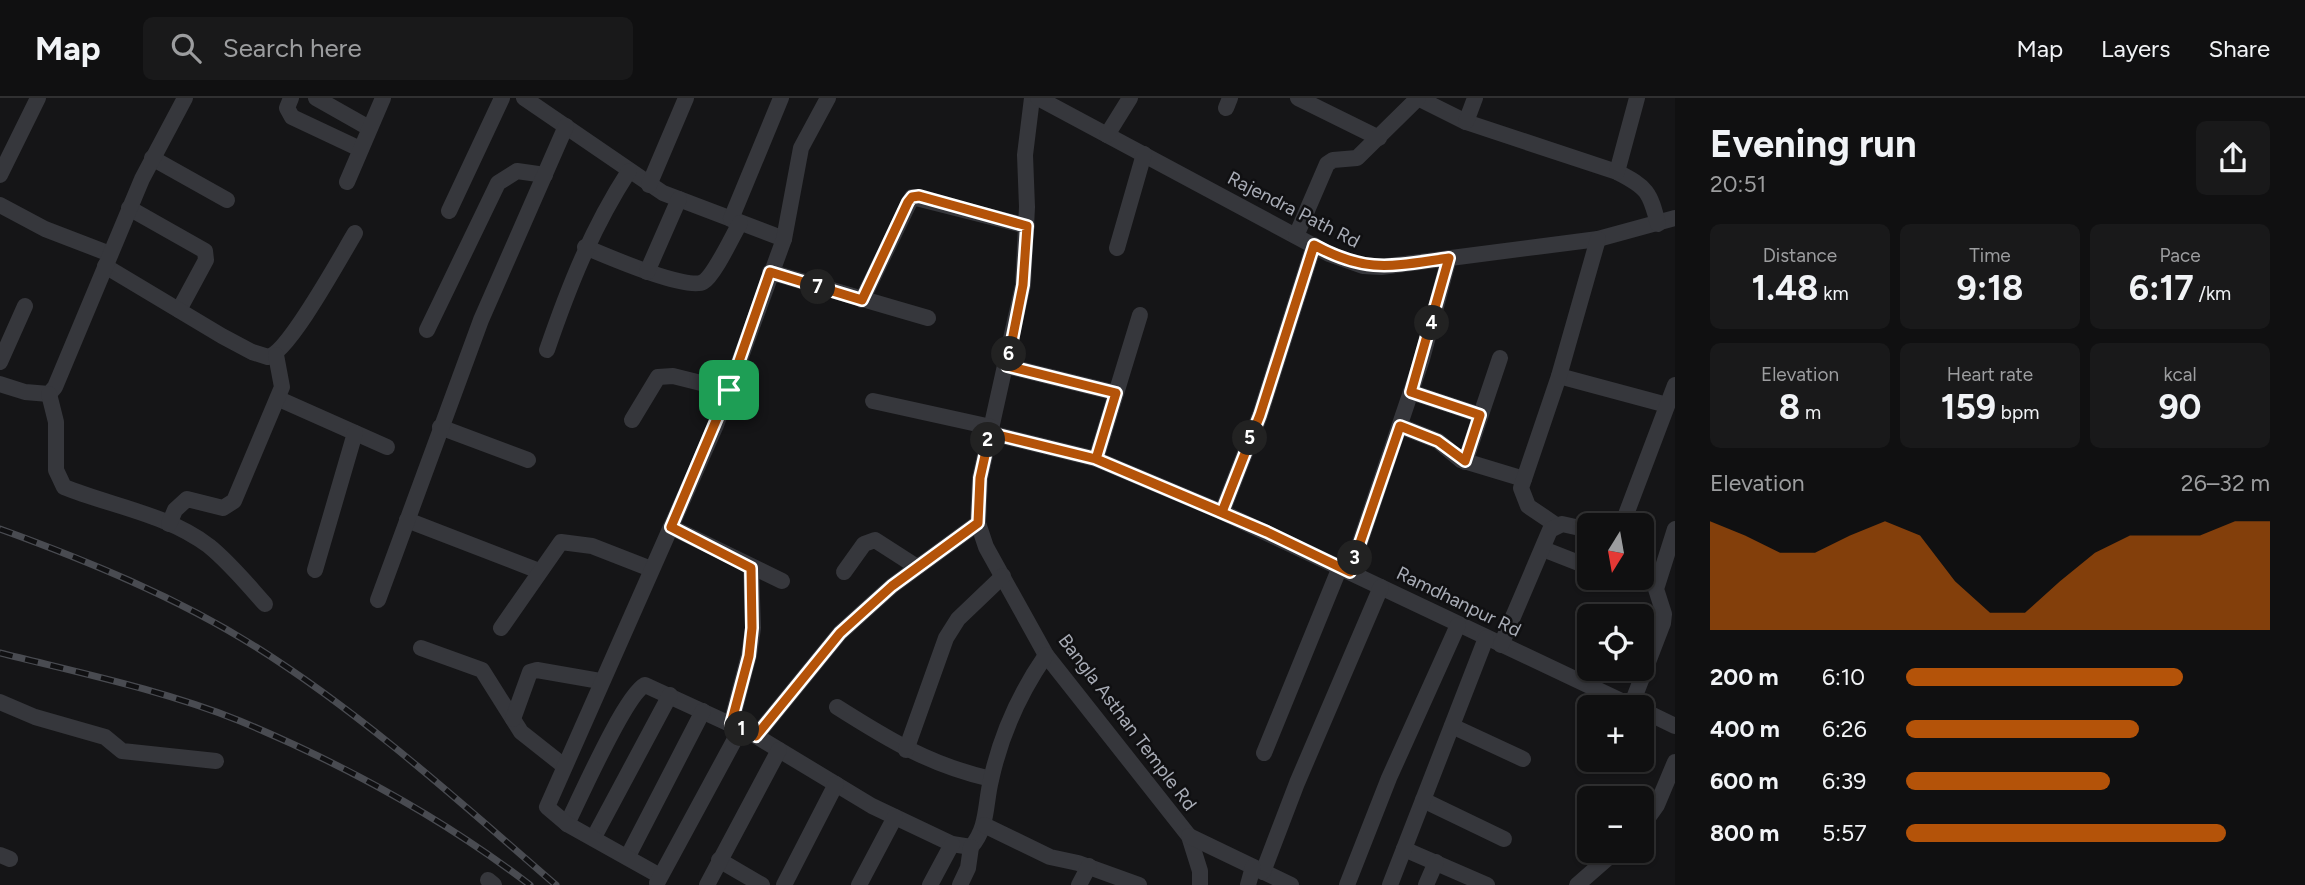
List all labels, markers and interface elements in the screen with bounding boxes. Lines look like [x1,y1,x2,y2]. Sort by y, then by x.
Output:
search box [143,17,633,80]
text: Map [35,29,101,68]
icon: search [167,29,205,67]
text: Search here [223,32,362,64]
text: Map [2016,34,2063,63]
text: Layers [2101,34,2170,63]
text: Share [2208,34,2270,63]
text: Evening run [1710,121,1917,167]
button: share [2196,121,2270,195]
street label: Rajendra Path Rd [1224,166,1364,253]
text: 20:51 [1710,170,1766,198]
text: Distance [1763,244,1837,267]
text: Time [1969,244,2011,267]
text: Pace [2159,244,2201,267]
text: 1.48 [1751,267,1818,309]
text: 9:18 [1956,267,2024,309]
text: 6:17 [2129,267,2194,309]
pin: 7 [800,270,836,304]
text: 7 [812,275,823,298]
text: km [1818,282,1849,305]
text: /km [2194,282,2231,305]
pin: 4 [1414,306,1450,341]
text: 4 [1425,311,1438,334]
pin: 6 [992,336,1026,372]
text: 6 [1003,342,1014,365]
pin [699,360,759,420]
text: Elevation [1761,363,1839,386]
text: Heart rate [1947,363,2033,386]
text: kcal [2163,363,2197,386]
icon: arrive [710,371,748,409]
text: 8 [1779,386,1800,428]
text: 159 [1941,386,1996,428]
text: 90 [2159,386,2201,428]
text: m [1800,401,1821,424]
text: bpm [1996,401,2039,424]
pin: 5 [1232,420,1268,456]
pin: 2 [970,422,1006,458]
text: 5 [1244,426,1255,449]
text: 2 [982,428,993,451]
text: Elevation [1710,469,1805,497]
text: 26–32 m [2181,469,2270,497]
north arrow [1577,513,1654,590]
map controls [1577,513,1654,863]
pin: 3 [1338,540,1372,575]
text: 3 [1349,546,1360,569]
street label: Ramdhanpur Rd [1393,561,1525,642]
button: locate [1577,604,1654,681]
street label: Bangla Asthan Temple Rd [1054,629,1202,815]
text: 200 m [1710,663,1779,691]
text: 6:10 [1822,663,1865,691]
button: + [1577,695,1654,772]
pin: 1 [724,712,760,746]
text: 400 m [1710,715,1780,743]
text: 6:26 [1822,715,1867,743]
text: 1 [737,717,746,740]
text: 600 m [1710,767,1779,795]
text: 6:39 [1822,767,1866,795]
button: − [1577,786,1654,863]
text: 800 m [1710,819,1779,847]
text: 5:57 [1822,819,1867,847]

